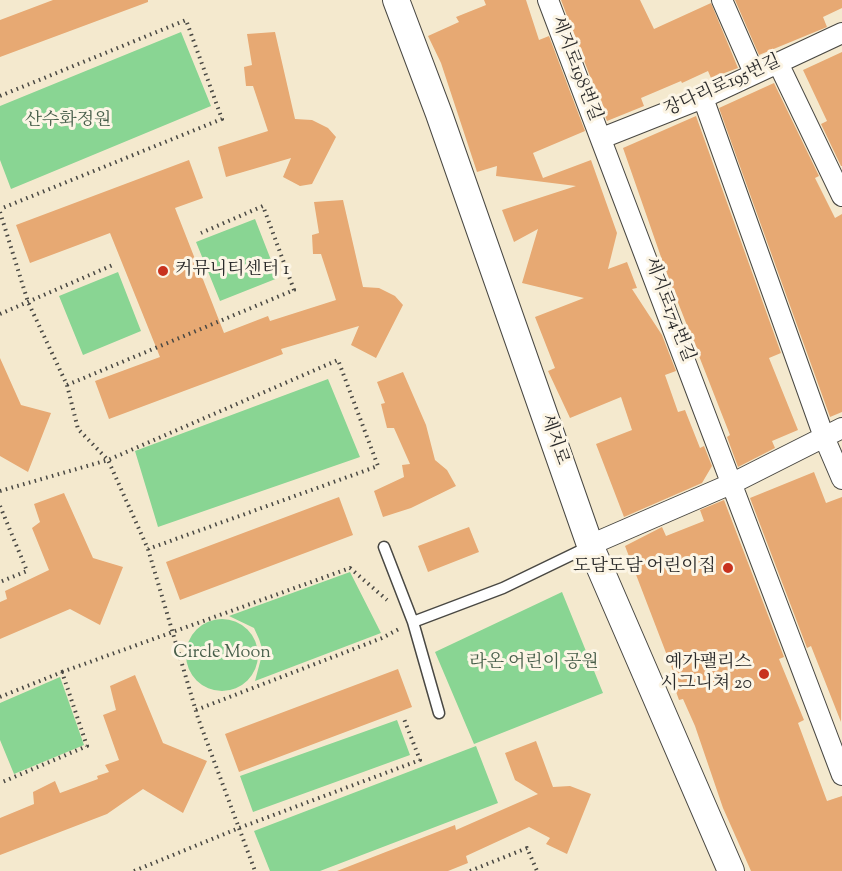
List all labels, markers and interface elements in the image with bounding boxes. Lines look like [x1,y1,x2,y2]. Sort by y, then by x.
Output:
street label: 세지로198번길 [545,13,605,125]
street label: 장다리로195번길 [661,52,785,122]
park label: 산수화정원 [25,111,111,133]
street label: 세지로174번길 [638,255,698,365]
place label: 커뮤니티센터 1 [175,260,289,282]
marker: 커뮤니티센터 1 [156,264,170,278]
street label: 세지로 [534,412,572,468]
place label: 도담도담 어린이집 [573,557,716,579]
marker: 도담도담 어린이집 [721,561,735,575]
park label: Circle Moon [173,643,271,665]
park label: 라온 어린이 공원 [469,653,599,675]
place label: 예가팰리스 시그니쳐 20 [661,653,752,696]
marker: 예가팰리스 시그니쳐 20 [757,667,771,681]

